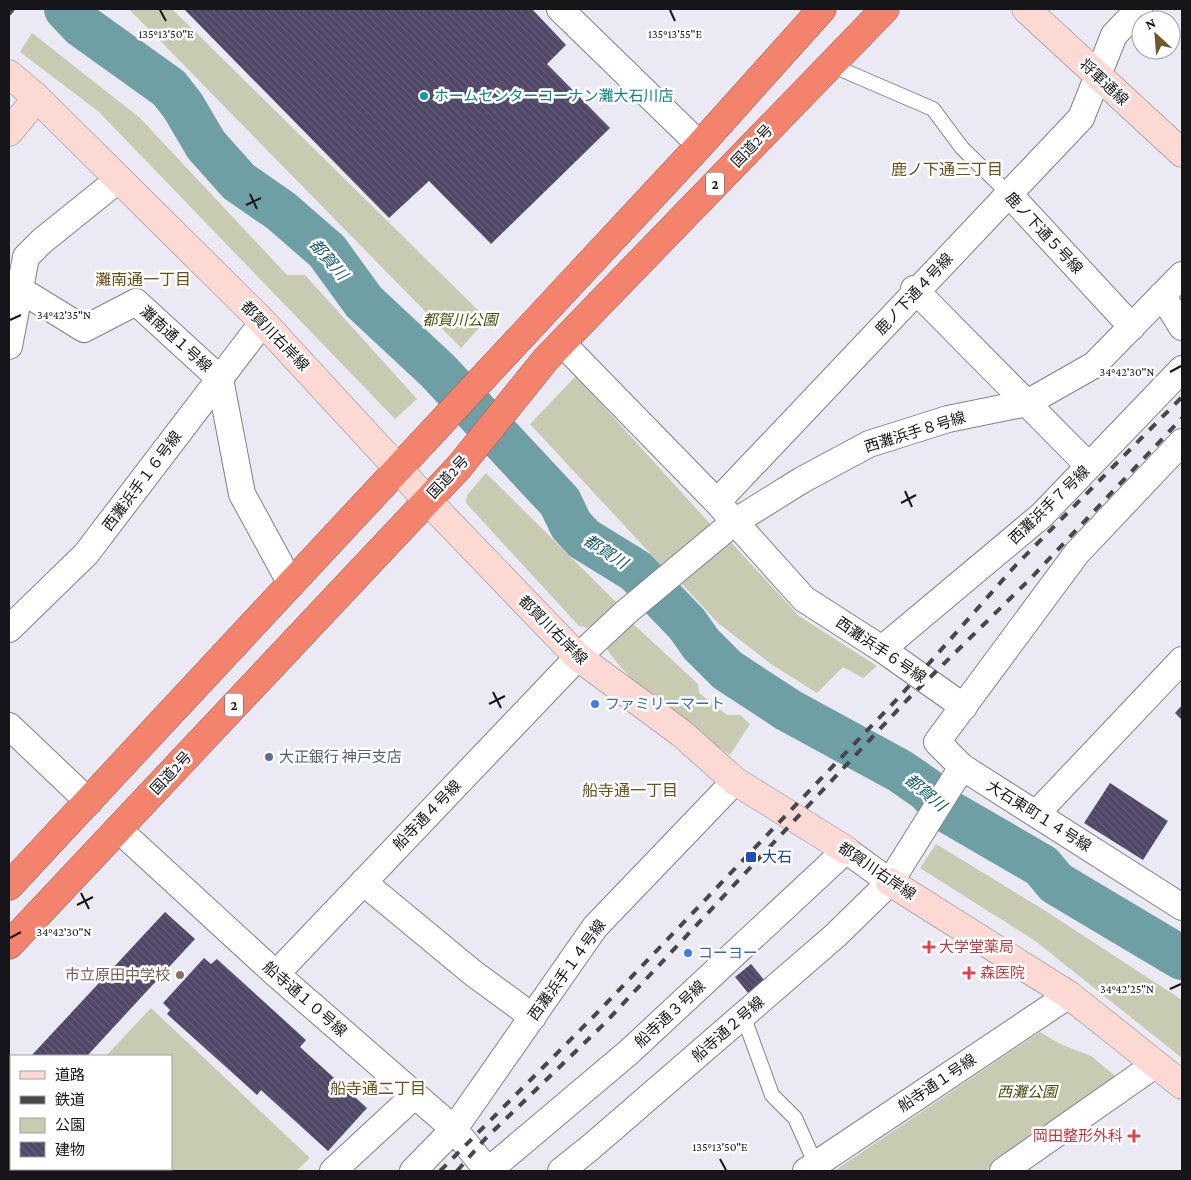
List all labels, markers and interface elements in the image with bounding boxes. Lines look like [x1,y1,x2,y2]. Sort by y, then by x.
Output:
north arrow [1131,10,1181,60]
text: N [1143,14,1159,33]
text: 135°13'50"E [138,27,194,41]
text: 135°13'55"E [648,27,703,41]
street label: 将軍通線 [1077,56,1131,108]
place label: ホームセンターコーナン灘大石川店 [434,88,674,104]
marker: ホームセンターコーナン灘大石川店 [418,90,430,102]
street label: 国道2号 [728,122,776,170]
district label: 鹿ノ下通三丁目 [891,161,1003,178]
road number: 2 [706,172,724,195]
street label: 鹿ノ下通５号線 [1002,189,1086,277]
water label: 都賀川 [306,236,352,285]
street label: 鹿ノ下通４号線 [872,250,956,338]
district label: 灘南通一丁目 [95,271,191,288]
street label: 都賀川右岸線 [238,298,312,374]
street label: 灘南通１号線 [137,303,215,375]
text: 34°42'35"N [37,308,91,322]
park label: 都賀川公園 [422,312,499,328]
text: 34°42'30"N [1100,365,1154,379]
street label: 西灘浜手８号線 [862,409,968,455]
street label: 西灘浜手１６号線 [99,428,185,534]
street label: 国道2号 [424,452,472,502]
street label: 西灘浜手７号線 [1006,463,1092,547]
water label: 都賀川 [581,531,632,573]
street label: 都賀川右岸線 [516,593,590,667]
street label: 西灘浜手６号線 [833,614,929,686]
road number: 2 [225,694,243,716]
place label: ファミリーマート [605,696,725,712]
marker: ファミリーマート [589,698,601,710]
street label: 国道2号 [147,748,195,798]
place label: 大正銀行 神戸支店 [279,749,402,765]
marker: 大正銀行 神戸支店 [263,751,275,763]
water label: 都賀川 [902,770,951,816]
street label: 船寺通４号線 [390,777,464,853]
street label: 大石東町１４号線 [984,777,1094,855]
district label: 船寺通一丁目 [582,782,678,799]
street label: 都賀川右岸線 [835,839,919,903]
place label: 大石 [762,849,792,865]
marker: 大石 [744,850,758,864]
street label: 西灘浜手１４号線 [525,917,609,1023]
text: 34°42'30"N [37,925,91,939]
place label: 大学堂薬局 [939,939,1014,955]
marker: 大学堂薬局 [923,941,935,953]
place label: コーヨー [698,945,758,961]
marker: コーヨー [682,947,694,959]
street label: 船寺通１０号線 [260,959,350,1039]
place label: 森医院 [980,965,1025,981]
marker: 森医院 [962,966,976,980]
place label: 市立原田中学校 [65,967,170,983]
marker: 市立原田中学校 [174,969,186,981]
street label: 船寺通３号線 [632,977,708,1051]
text: 34°42'25"N [1100,982,1154,996]
street label: 船寺通２号線 [689,993,767,1065]
street label: 船寺通１号線 [895,1051,979,1115]
legend [10,1055,172,1170]
text: 道路 [55,1067,85,1083]
district label: 船寺通二丁目 [330,1080,426,1097]
park label: 西灘公園 [997,1084,1059,1100]
text: 鉄道 [55,1092,85,1108]
text: 公園 [55,1117,85,1133]
place label: 岡田整形外科 [1033,1128,1123,1144]
marker: 岡田整形外科 [1127,1129,1141,1143]
text: 135°13'50"E [692,1140,748,1154]
text: 建物 [55,1142,85,1158]

